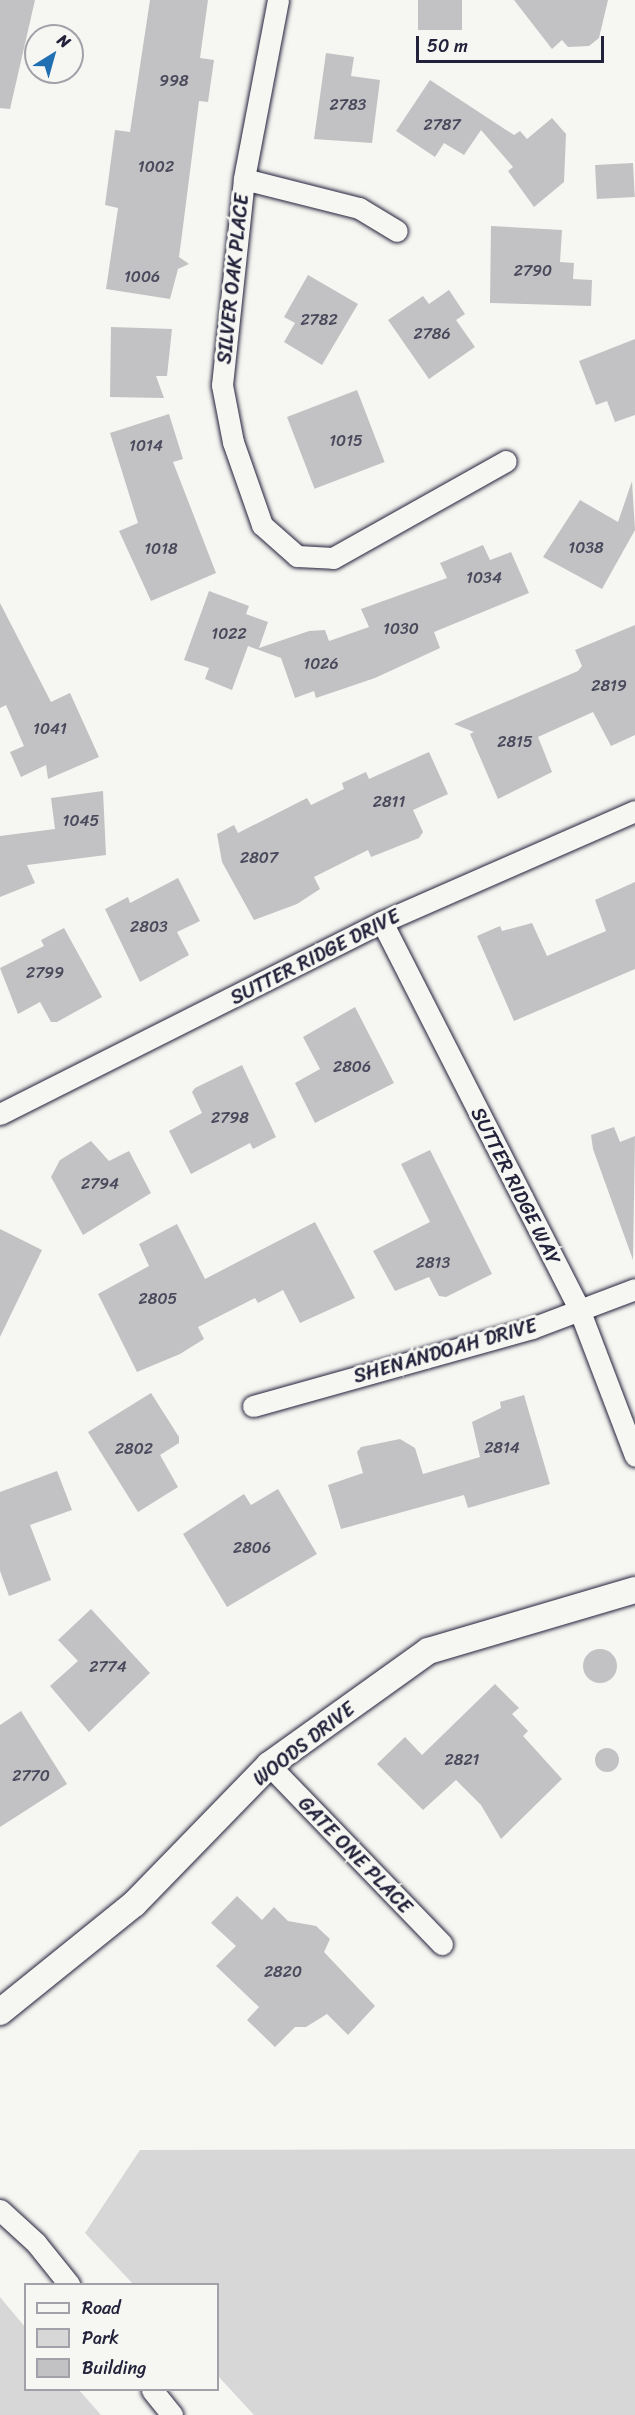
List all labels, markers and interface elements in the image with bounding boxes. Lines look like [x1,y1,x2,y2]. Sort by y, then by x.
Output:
north arrow [24,24,84,84]
scale bar [419,24,606,62]
text: N [51,26,77,56]
text: 50 m [427,30,468,62]
house number: 998 [159,71,189,91]
house number: 2783 [330,95,366,115]
house number: 2787 [423,115,461,135]
house number: 1002 [138,157,174,177]
street label: SILVER OAK PLACE [212,193,254,365]
house number: 2790 [514,261,552,281]
house number: 1006 [124,267,160,287]
house number: 2782 [300,310,338,330]
house number: 2786 [413,324,451,344]
house number: 1015 [329,431,363,451]
house number: 1014 [129,436,163,456]
house number: 1038 [568,538,604,558]
house number: 1018 [144,539,178,559]
house number: 1034 [466,568,502,588]
house number: 1030 [383,619,419,639]
house number: 1022 [211,624,247,644]
house number: 1026 [303,654,339,674]
house number: 2819 [591,676,627,696]
house number: 1041 [33,719,67,739]
house number: 2815 [497,732,533,752]
house number: 2811 [373,792,405,812]
house number: 1045 [63,811,99,831]
house number: 2807 [240,848,278,868]
street label: SUTTER RIDGE DRIVE [225,903,405,1011]
house number: 2803 [130,917,168,937]
house number: 2799 [26,963,64,983]
house number: 2806 [333,1057,371,1077]
street label: SUTTER RIDGE WAY [466,1103,566,1269]
house number: 2798 [211,1108,249,1128]
house number: 2794 [81,1174,119,1194]
house number: 2813 [416,1253,450,1273]
house number: 2805 [139,1289,177,1309]
street label: SHENANDOAH DRIVE [350,1313,540,1389]
house number: 2814 [484,1438,520,1458]
house number: 2802 [115,1439,153,1459]
house number: 2806 [233,1538,271,1558]
house number: 2774 [89,1657,127,1677]
street label: WOODS DRIVE [248,1696,360,1792]
house number: 2821 [445,1750,479,1770]
house number: 2770 [12,1766,50,1786]
street label: GATE ONE PLACE [293,1792,417,1918]
house number: 2820 [264,1962,302,1982]
legend [24,2283,219,2391]
text: Road [82,2292,121,2324]
text: Park [82,2322,119,2354]
text: Building [82,2352,146,2384]

